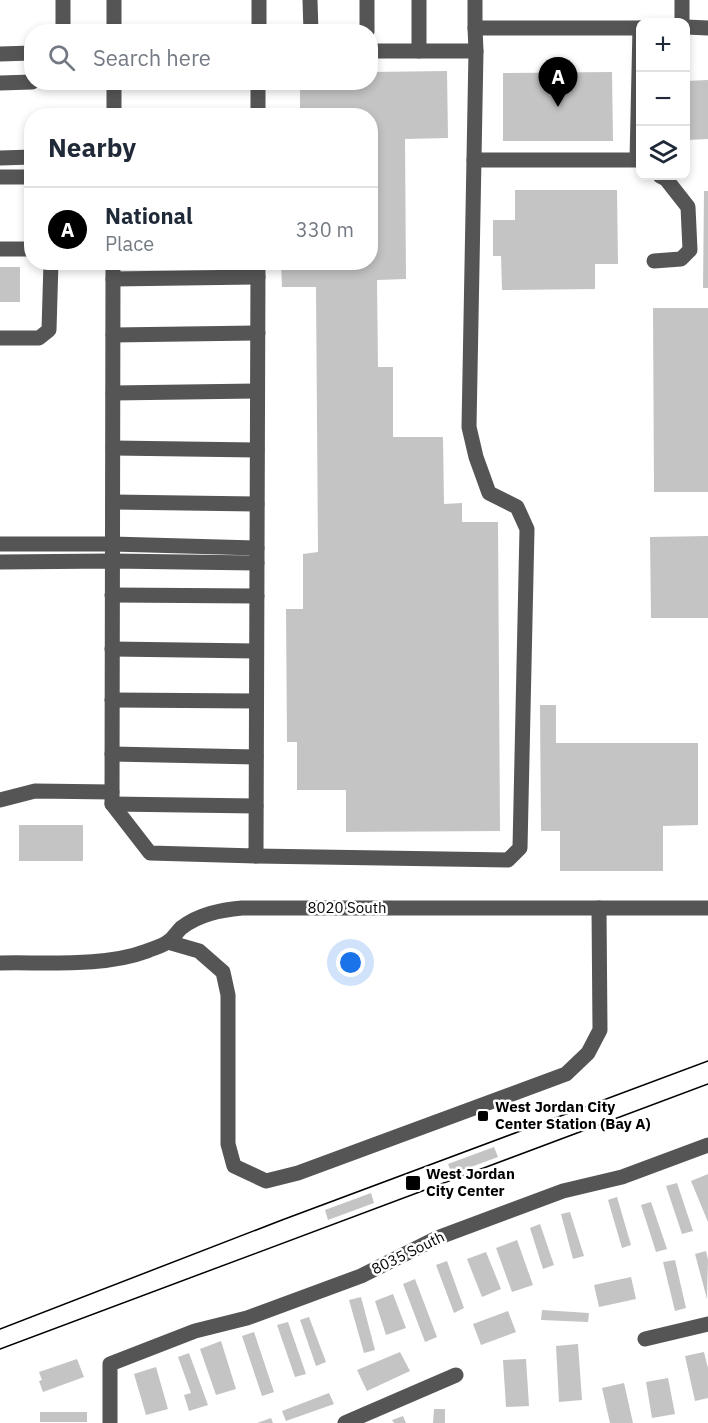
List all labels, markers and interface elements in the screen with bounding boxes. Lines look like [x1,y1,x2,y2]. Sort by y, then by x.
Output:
map controls [636,18,690,180]
button: + [636,18,690,72]
search box [24,24,378,90]
icon: search [45,41,78,74]
text: Search here [93,43,211,72]
pin: A [538,57,578,107]
button: − [636,72,690,126]
button: layers [636,126,690,180]
text: Nearby [48,130,136,164]
text: National [105,201,193,230]
text: A [61,216,74,243]
text: 330 m [296,216,354,243]
text: Place [105,230,154,257]
street label: 8020 South [308,898,386,917]
your location [336,948,365,977]
place label: West Jordan City Center Station (Bay A) [495,1097,651,1133]
marker: West Jordan City Center Station (Bay A) [476,1109,490,1123]
place label: West Jordan City Center [426,1164,515,1200]
marker: West Jordan City Center [404,1174,422,1192]
street label: 8035 South [368,1227,447,1278]

